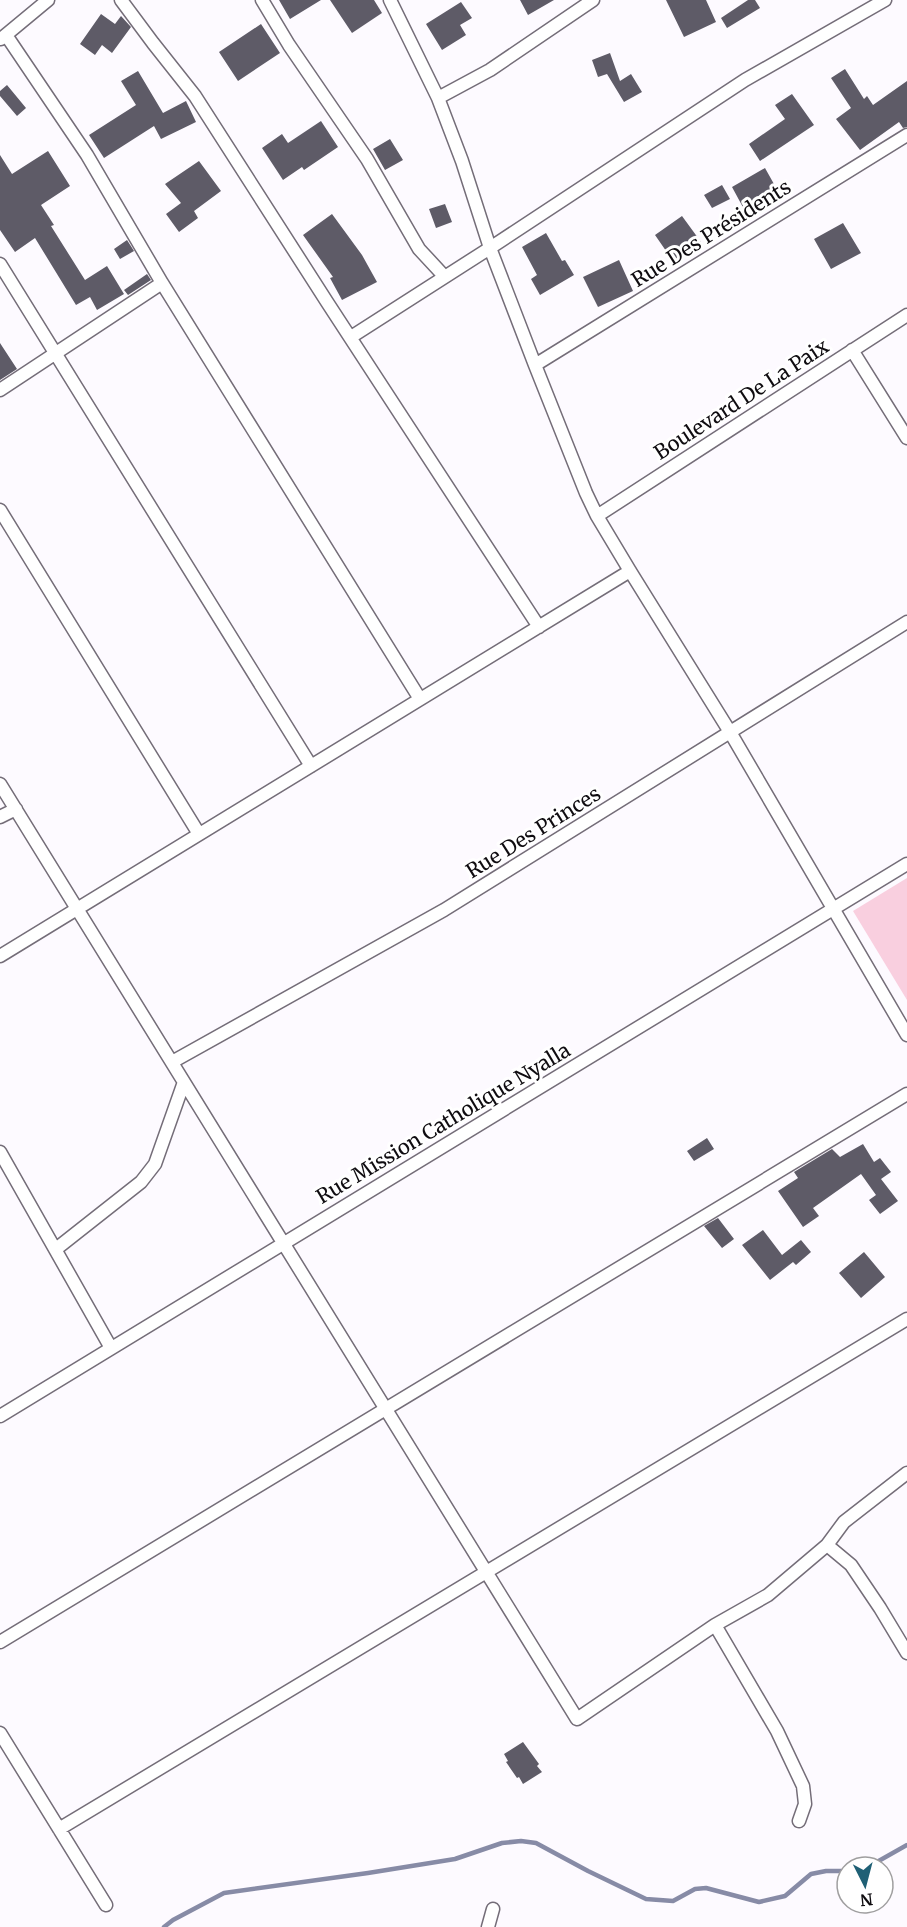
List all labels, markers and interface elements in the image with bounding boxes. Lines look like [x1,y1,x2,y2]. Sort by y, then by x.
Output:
street label: Rue Des Présidents [627,174,795,292]
street label: Boulevard De La Paix [649,333,833,465]
street label: Rue Des Princes [461,781,605,883]
street label: Rue Mission Catholique Nyalla [312,1037,575,1209]
north arrow [835,1855,895,1915]
text: N [859,1889,874,1911]

